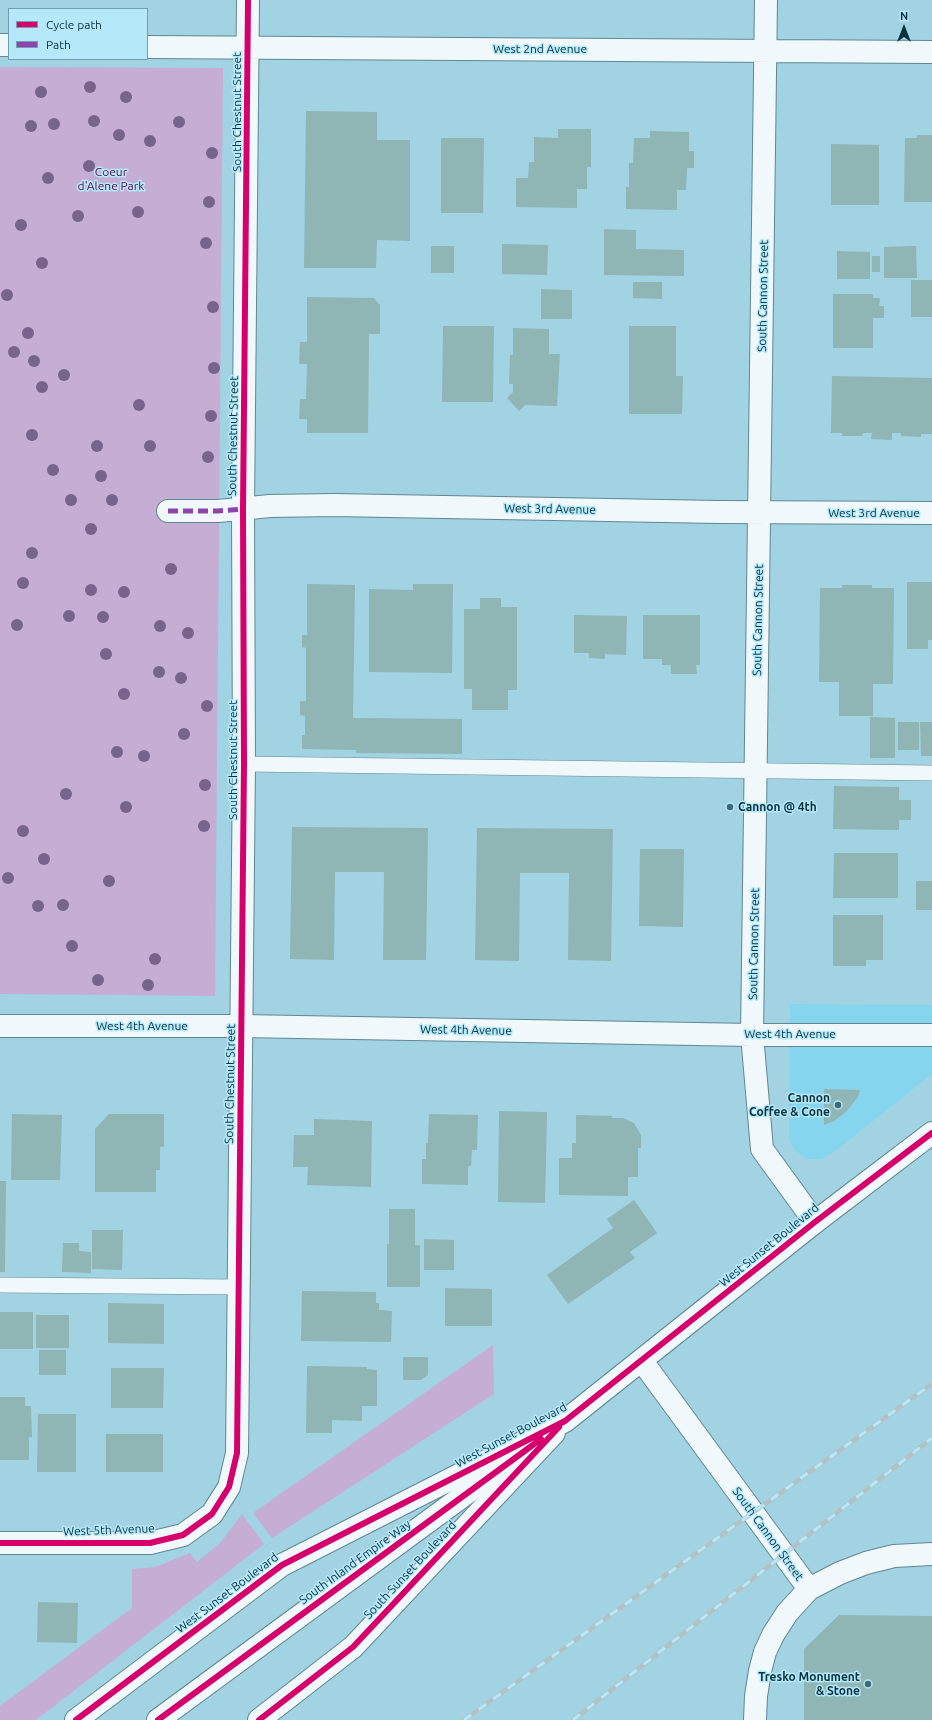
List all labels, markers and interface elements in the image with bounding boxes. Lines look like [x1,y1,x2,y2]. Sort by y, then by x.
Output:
legend [8,8,148,60]
north arrow [884,8,924,48]
text: N [900,10,908,22]
text: Cycle path [46,18,102,31]
text: Path [46,38,71,51]
street label: West 2nd Avenue [493,42,587,56]
street label: South Chestnut Street [230,52,244,172]
park label: Coeur d'Alene Park [78,165,144,193]
street label: South Cannon Street [755,240,771,352]
street label: South Chestnut Street [225,376,241,496]
street label: West 3rd Avenue [504,501,596,517]
street label: West 3rd Avenue [828,506,920,520]
street label: South Cannon Street [750,564,766,676]
street label: South Chestnut Street [226,700,240,820]
place label: Cannon @ 4th [738,800,817,814]
marker: Cannon @ 4th [725,802,735,812]
street label: South Cannon Street [746,888,762,1000]
street label: West 4th Avenue [96,1019,188,1033]
street label: West 4th Avenue [420,1022,512,1038]
street label: South Chestnut Street [222,1024,238,1144]
street label: West 4th Avenue [744,1027,836,1041]
place label: Cannon Coffee & Cone [749,1091,830,1119]
marker: Cannon Coffee & Cone [833,1100,843,1110]
street label: West Sunset Boulevard [716,1200,822,1290]
street label: West Sunset Boulevard [453,1399,569,1471]
street label: South Cannon Street [729,1485,807,1583]
street label: South Inland Empire Way [297,1517,413,1607]
street label: South Sunset Boulevard [361,1518,459,1622]
street label: West 5th Avenue [63,1521,155,1539]
street label: West Sunset Boulevard [173,1550,281,1636]
place label: Tresko Monument & Stone [758,1670,860,1698]
marker: Tresko Monument & Stone [863,1679,873,1689]

